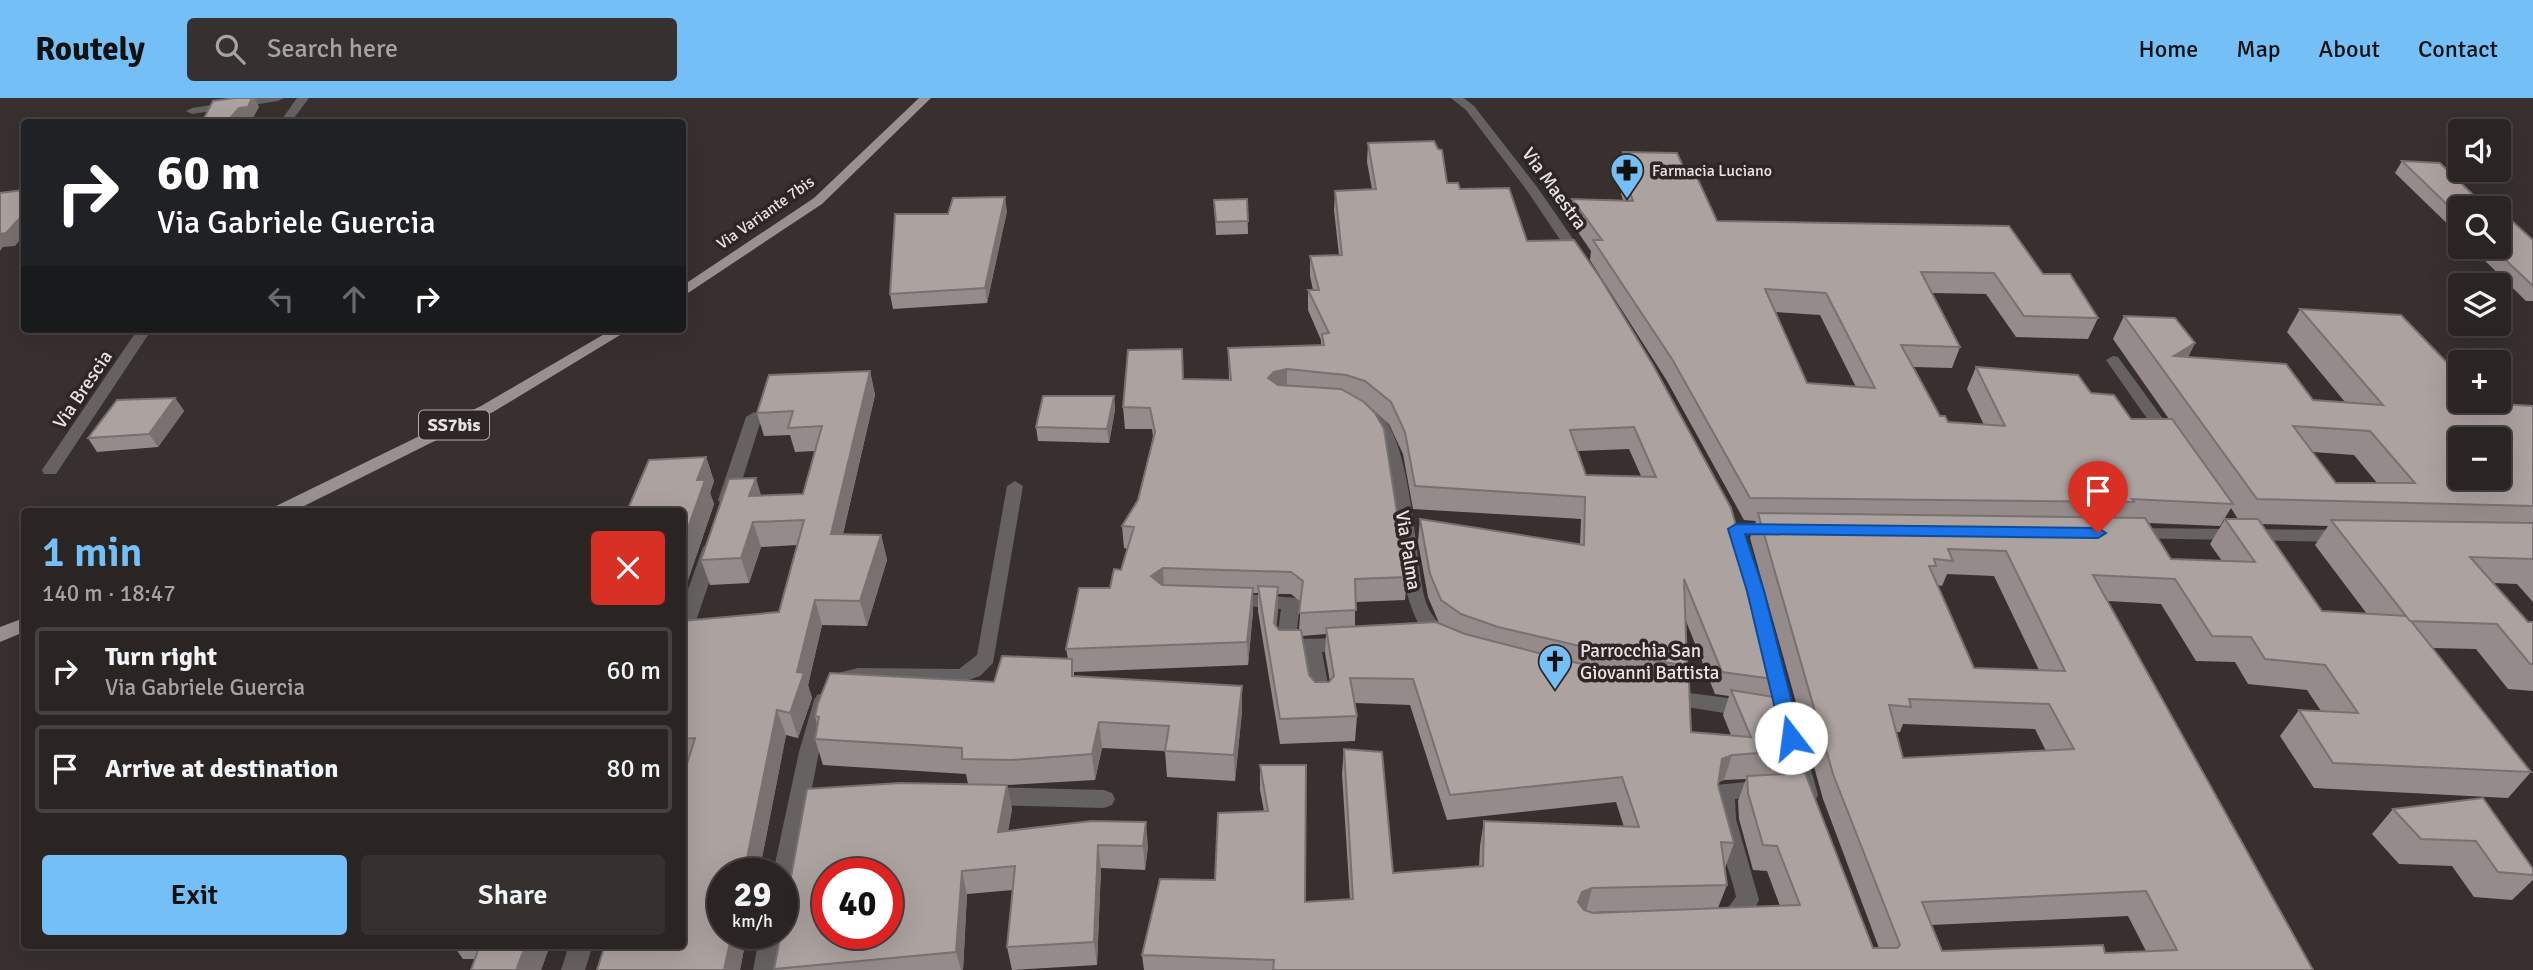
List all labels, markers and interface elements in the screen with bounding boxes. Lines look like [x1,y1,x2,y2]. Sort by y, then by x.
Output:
search box [187,18,677,81]
text: Routely [35,29,145,70]
icon: search [211,30,249,68]
text: Search here [267,33,398,65]
text: Home [2138,34,2198,64]
text: Map [2236,34,2281,64]
text: About [2319,34,2380,64]
text: Contact [2418,34,2498,64]
map controls [2448,119,2511,490]
button: sound [2448,119,2511,182]
text: 60 m [157,143,260,203]
street label: Via Maestra [1516,143,1592,234]
icon: right [42,147,133,238]
pharmacy icon: Farmacia Luciano [1608,151,1646,200]
place label: Farmacia Luciano [1652,161,1772,181]
street label: Via Variante 7bis [713,172,818,254]
button: search [2448,196,2511,259]
text: Via Gabriele Guercia [157,203,436,242]
button: layers [2448,273,2511,336]
icon: left [262,280,300,318]
icon: ahead [335,280,373,318]
icon: right [408,280,446,318]
street label: Via Brescia [48,346,118,433]
button: + [2448,350,2511,413]
road number: SS7bis [419,410,489,440]
button: − [2448,427,2511,490]
pin [2068,461,2128,533]
icon: arrive [2079,472,2117,510]
street label: Via Palma [1390,509,1426,592]
text: 1 min [42,527,143,578]
button: close [591,531,665,605]
text: 140 m · 18:47 [42,579,176,608]
place label: Parrocchia San Giovanni Battista [1580,639,1720,685]
text: Turn right [105,641,217,673]
church icon: Parrocchia San Giovanni Battista [1536,642,1574,691]
icon: right [46,652,84,690]
text: 60 m [606,655,661,687]
text: Via Gabriele Guercia [105,673,305,702]
position arrow [1754,701,1828,775]
icon: arrive [46,750,84,788]
text: Arrive at destination [105,753,338,785]
text: 80 m [606,753,661,785]
button: Exit [42,855,347,935]
button: Share [361,855,665,935]
speed limit sign: 40 [812,858,903,949]
text: 29 [734,873,771,916]
text: km/h [732,910,773,932]

